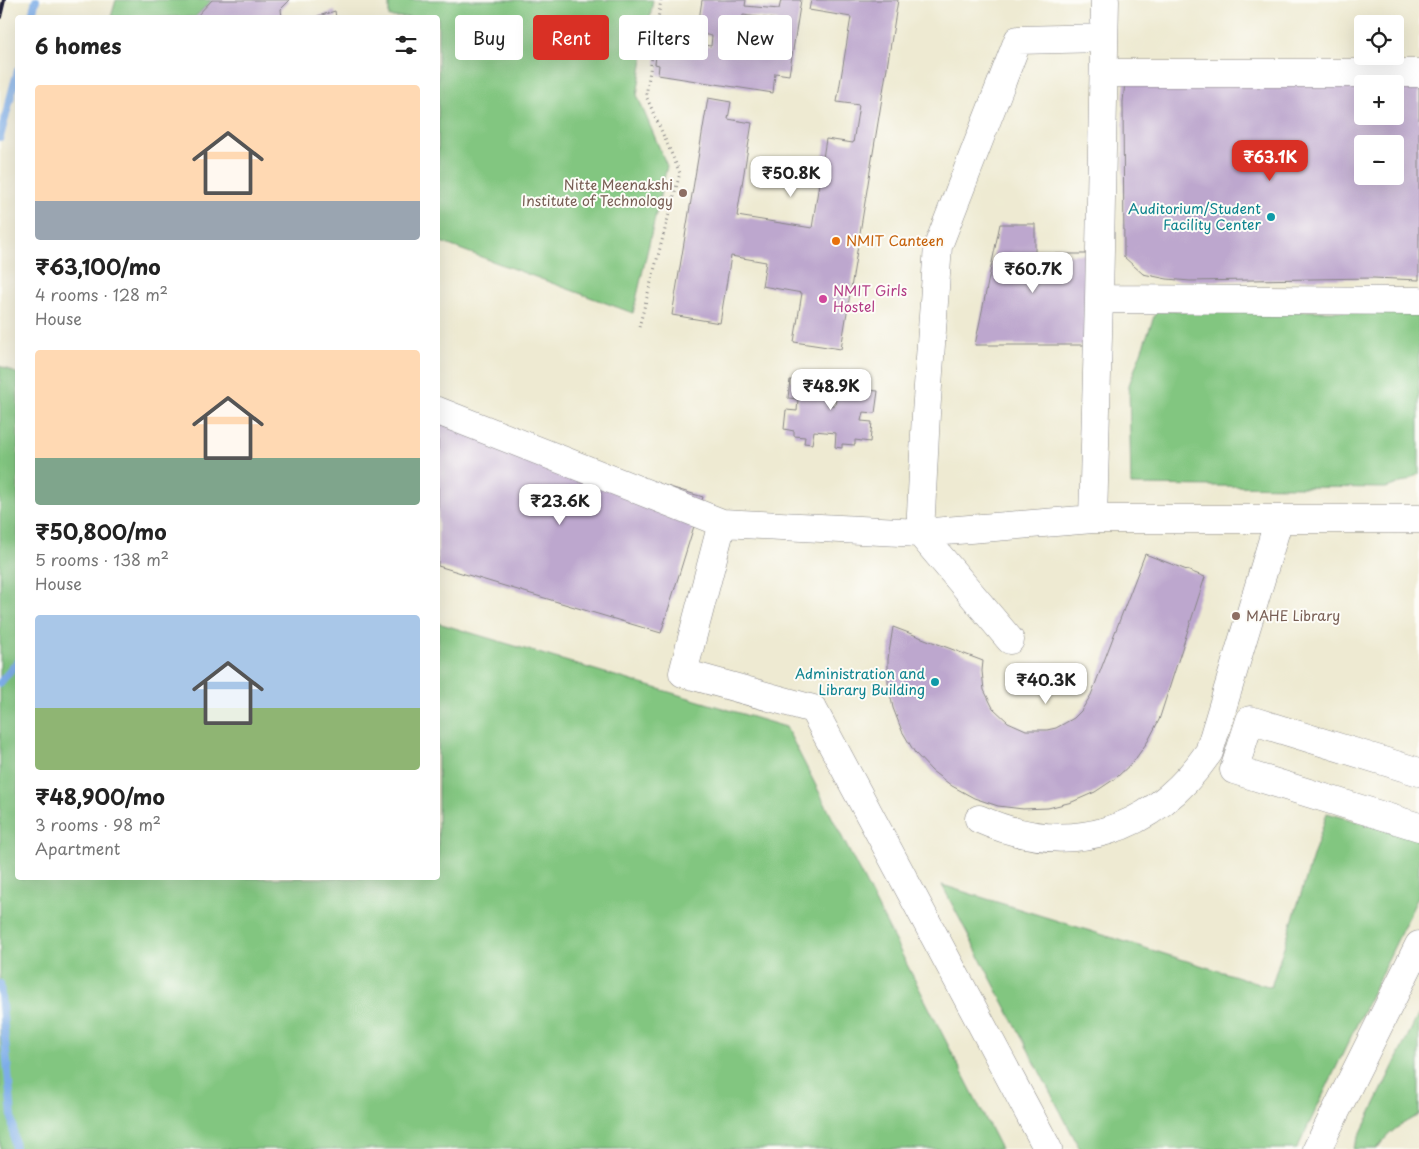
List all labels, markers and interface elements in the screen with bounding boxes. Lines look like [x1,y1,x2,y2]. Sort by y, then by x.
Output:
chip: Buy [455,15,523,60]
chip: Rent [533,15,609,60]
chip: Filters [619,15,708,60]
chip: New [718,15,792,60]
map controls [1354,15,1404,185]
button: locate [1354,15,1404,65]
text: 6 homes [35,29,121,61]
icon: filters [392,31,420,59]
button: + [1354,75,1404,125]
icon: home [183,118,273,208]
button: − [1354,135,1404,185]
pin: ₹63.1K [1229,140,1311,182]
text: ₹63.1K [1243,144,1297,168]
pin: ₹50.8K [750,156,832,198]
text: ₹50.8K [761,160,821,184]
place label: Nitte Meenakshi Institute of Technology [522,174,673,211]
marker: Nitte Meenakshi Institute of Technology [677,187,689,199]
place label: Auditorium/Student Facility Center [1128,198,1261,235]
marker: Auditorium/Student Facility Center [1265,211,1277,223]
place label: NMIT Canteen [846,230,944,251]
marker: NMIT Canteen [830,235,842,247]
text: ₹63,100/mo [35,250,161,282]
pin: ₹60.7K [992,252,1074,294]
text: ₹60.7K [1004,256,1062,280]
place label: NMIT Girls Hostel [833,280,907,317]
text: 4 rooms · 128 m² [35,282,168,306]
marker: NMIT Girls Hostel [817,293,829,305]
text: House [35,306,82,330]
pin: ₹48.9K [790,368,872,411]
text: ₹48.9K [802,373,860,397]
icon: home [183,383,273,473]
pin: ₹23.6K [519,484,601,526]
text: ₹23.6K [530,488,590,512]
text: ₹50,800/mo [35,515,167,547]
text: 5 rooms · 138 m² [35,547,169,571]
text: House [35,571,82,595]
place label: MAHE Library [1246,605,1340,626]
marker: MAHE Library [1230,610,1242,622]
icon: home [183,648,273,738]
pin: ₹40.3K [1005,662,1087,705]
place label: Administration and Library Building [795,663,925,700]
text: ₹40.3K [1016,667,1076,691]
marker: Administration and Library Building [929,676,941,688]
text: ₹48,900/mo [35,780,165,812]
text: 3 rooms · 98 m² [35,812,161,836]
text: Apartment [35,836,120,860]

